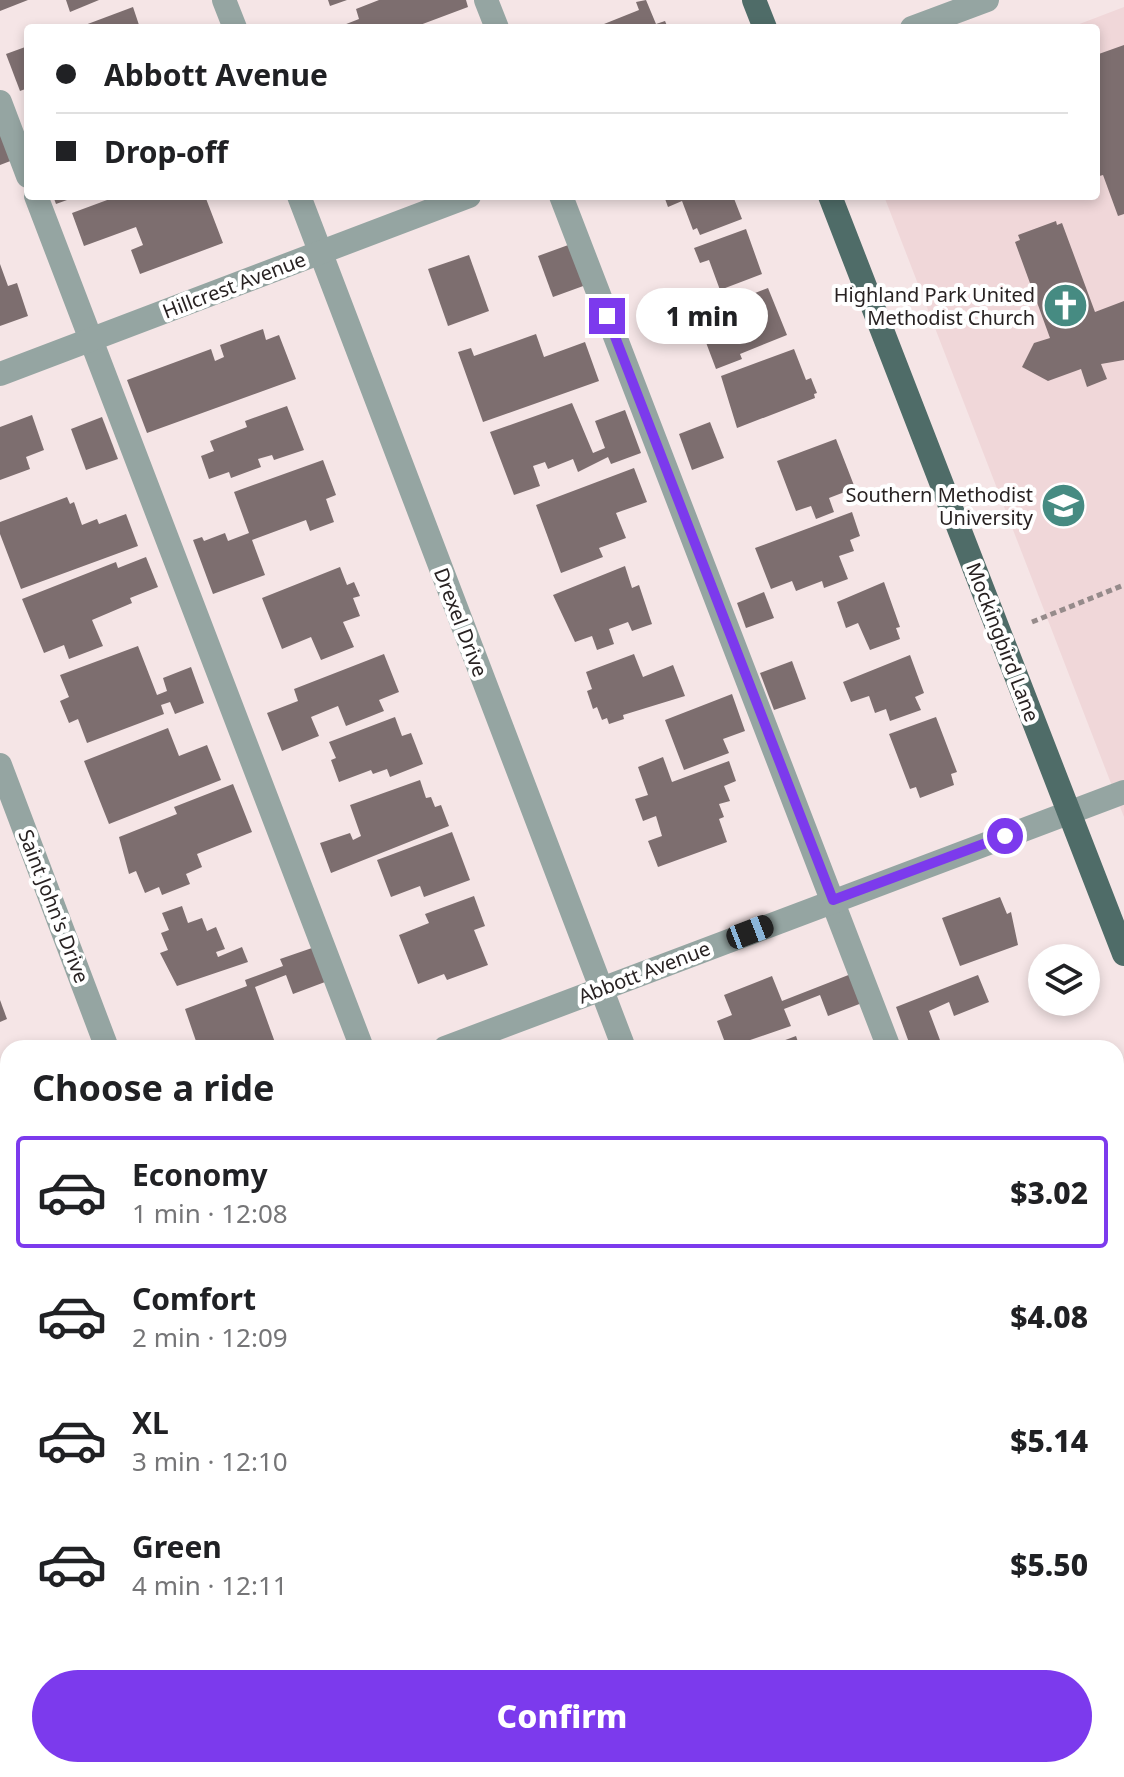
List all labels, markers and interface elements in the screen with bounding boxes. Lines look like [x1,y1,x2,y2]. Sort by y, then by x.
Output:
text: Abbott Avenue [104,54,328,95]
text: Drop-off [104,131,228,172]
street label: Hillcrest Avenue [159,245,309,325]
place label: Highland Park United Methodist Church [834,281,1035,331]
church icon: Highland Park United Methodist Church [1042,282,1090,330]
callout: 1 min [635,288,767,344]
route end [589,298,625,334]
text: 1 min [666,298,738,334]
place label: Southern Methodist University [846,481,1034,531]
school or university icon: Southern Methodist University [1040,482,1088,530]
street label: Mockingbird Lane [960,559,1046,725]
street label: Drexel Drive [428,564,494,680]
route start [987,818,1023,854]
street label: Saint John's Drive [12,825,96,987]
car [723,912,777,952]
street label: Abbott Avenue [574,934,714,1010]
map controls [1028,944,1100,1016]
button: layers [1028,944,1100,1016]
text: Choose a ride [32,1063,274,1112]
text: Economy [132,1154,268,1195]
icon: car [36,1156,108,1228]
text: $3.02 [1010,1172,1088,1213]
text: 1 min · 12:08 [132,1195,288,1231]
text: Comfort [132,1278,256,1319]
icon: car [36,1280,108,1352]
text: $4.08 [1010,1296,1088,1337]
text: 2 min · 12:09 [132,1319,288,1355]
text: XL [132,1402,169,1443]
icon: car [36,1404,108,1476]
text: $5.14 [1010,1420,1088,1461]
text: 3 min · 12:10 [132,1443,288,1479]
text: Green [132,1526,222,1567]
icon: car [36,1528,108,1600]
text: $5.50 [1010,1544,1088,1585]
text: 4 min · 12:11 [132,1567,288,1603]
button: Confirm [32,1670,1092,1762]

